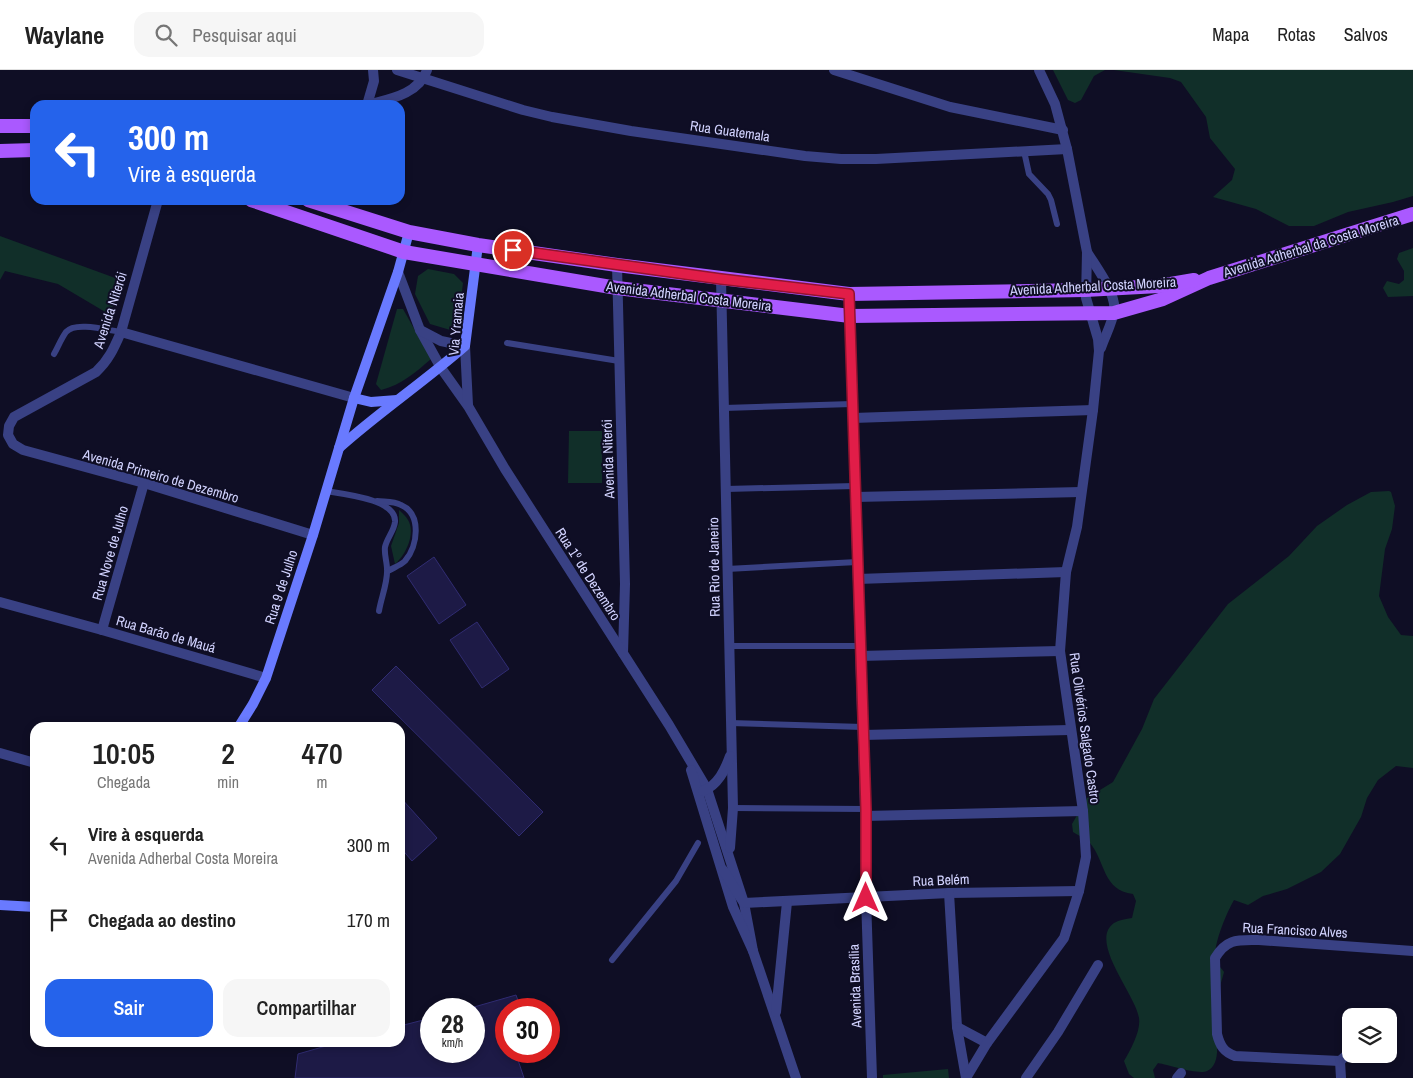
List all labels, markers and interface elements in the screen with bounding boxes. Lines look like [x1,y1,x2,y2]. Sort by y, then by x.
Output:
search box [134,12,484,57]
text: Waylane [25,19,104,51]
icon: search [152,21,180,49]
text: Pesquisar aqui [192,22,297,48]
text: Mapa [1212,22,1249,47]
text: Rotas [1277,22,1316,47]
text: Salvos [1344,22,1388,47]
text: 300 m [128,114,209,161]
street label: Rua Guatemala [689,116,772,146]
icon: left [45,120,110,185]
text: Vire à esquerda [128,159,256,189]
street label: Avenida Adherbal da Costa Moreira [1220,211,1401,282]
pin [492,229,534,271]
icon: arrive [499,236,527,264]
street label: Avenida Niterói [89,269,131,352]
street label: Avenida Adherbal Costa Moreira [1008,273,1177,299]
street label: Avenida Adherbal Costa Moreira [604,277,773,315]
street label: Via Yramaia [444,291,468,356]
street label: Avenida Niterói [598,419,618,500]
street label: Avenida Primeiro de Dezembro [80,445,241,507]
street label: Rua Nove de Julho [88,504,132,602]
street label: Rua Rio de Janeiro [704,517,724,617]
street label: Rua 1º de Dezembro [551,524,625,624]
street label: Rua 9 de Julho [261,547,301,627]
street label: Rua Barão de Mauá [114,611,218,657]
street label: Rua Olivérios Salgado Castro [1065,651,1105,805]
text: 10:05 [92,733,155,773]
text: 2 [221,733,235,773]
text: 470 [302,733,343,773]
text: Chegada [97,771,150,793]
text: min [217,771,239,793]
text: m [317,771,328,793]
text: Vire à esquerda [88,821,204,847]
icon: left [45,831,73,859]
text: 300 m [347,832,390,858]
text: Avenida Adherbal Costa Moreira [88,847,278,869]
street label: Rua Belém [912,870,970,890]
position arrow [839,871,891,923]
icon: arrive [45,906,73,934]
text: Chegada ao destino [88,907,236,933]
text: 170 m [347,907,390,933]
street label: Rua Francisco Alves [1242,918,1348,942]
street label: Avenida Brasília [845,943,865,1029]
button: Sair [45,979,213,1037]
button: Compartilhar [223,979,390,1037]
speed limit sign: 30 [495,998,560,1063]
text: 28 [441,1007,464,1041]
map controls [1342,1008,1397,1063]
button: layers [1342,1008,1397,1063]
text: km/h [442,1035,463,1051]

